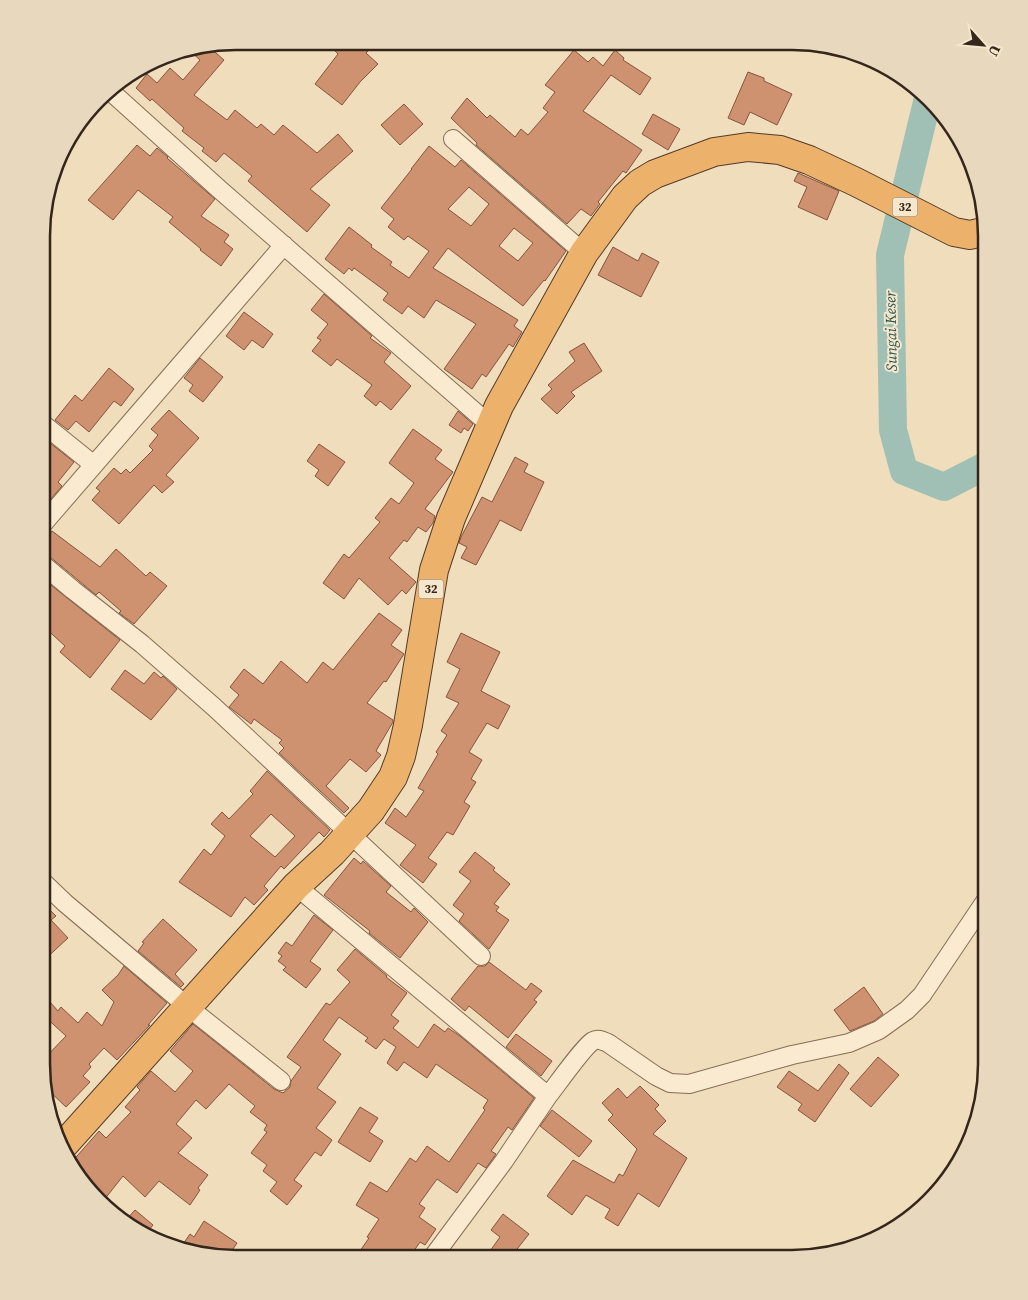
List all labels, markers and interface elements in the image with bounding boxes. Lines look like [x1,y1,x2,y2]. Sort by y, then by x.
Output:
north arrow [958,20,1008,70]
text: U [983,42,1006,60]
road number: 32 [892,198,918,216]
water label: Sungai Keser [879,290,902,371]
road number: 32 [418,580,444,598]

